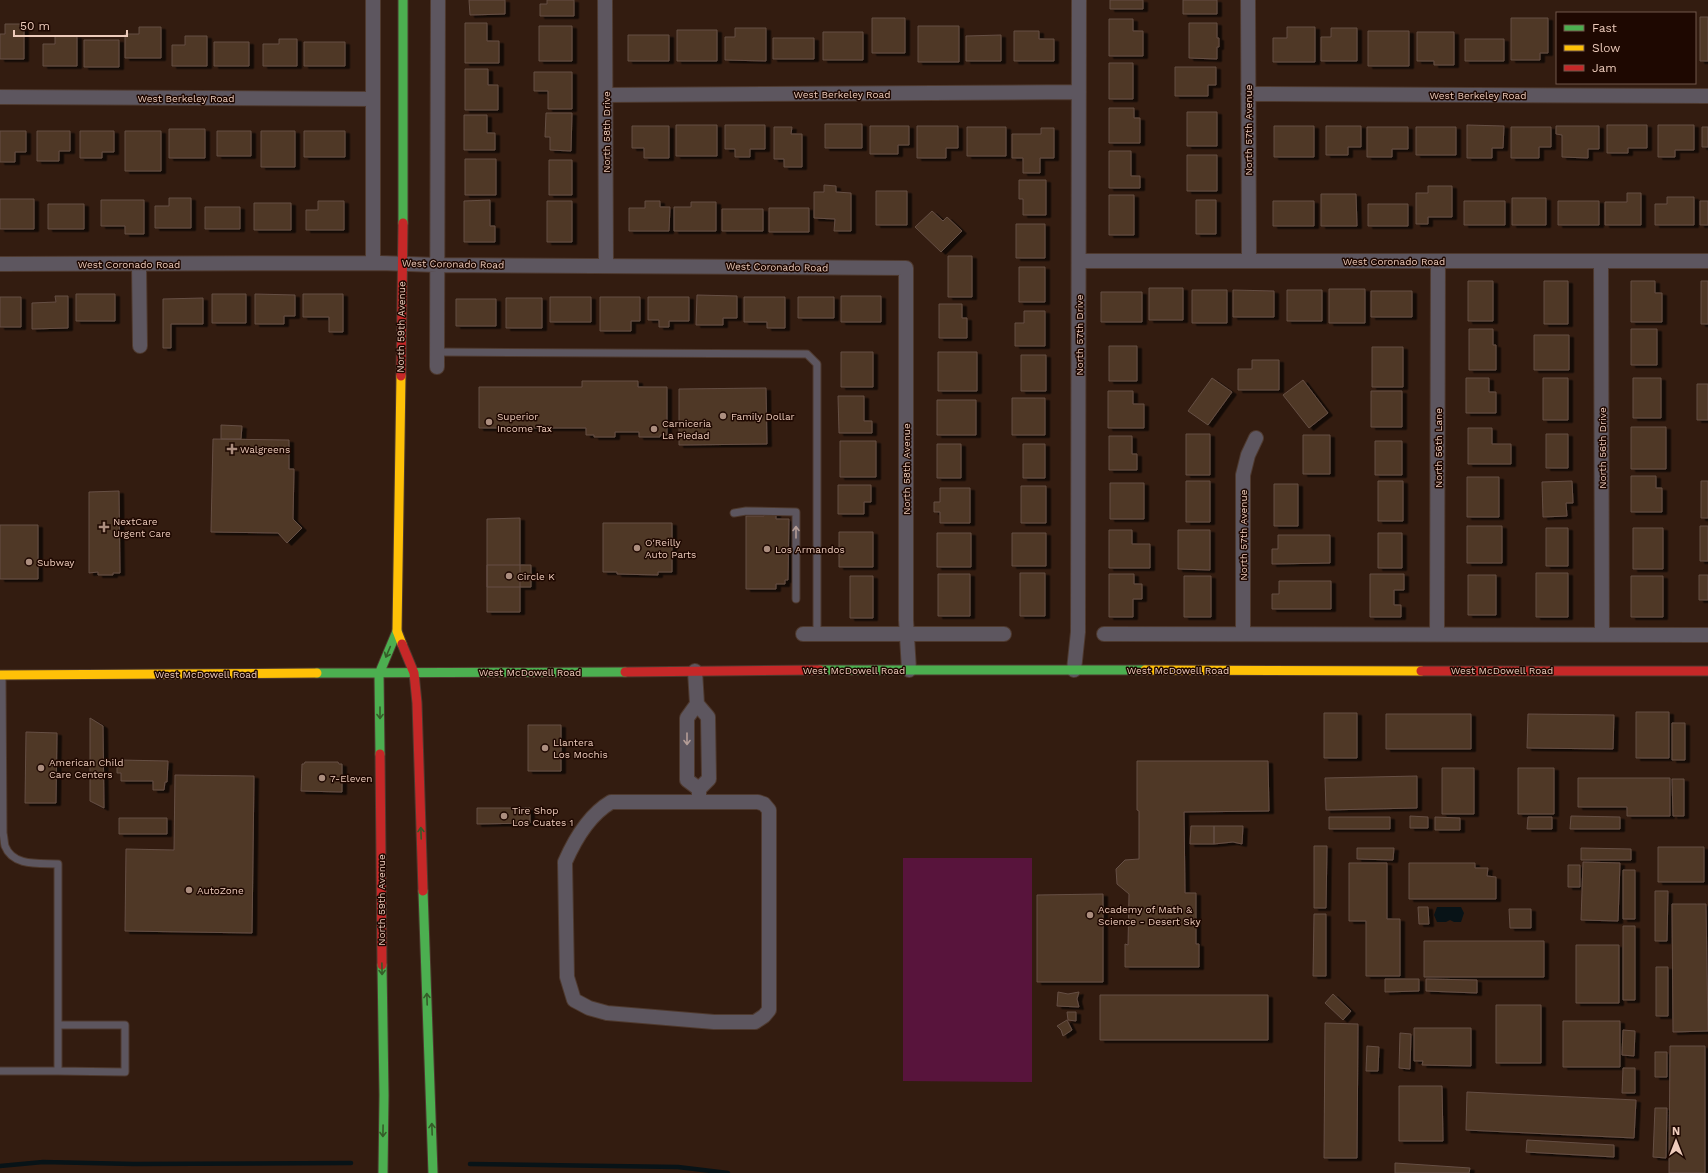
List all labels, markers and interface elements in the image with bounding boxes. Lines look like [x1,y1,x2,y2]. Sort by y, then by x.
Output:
scale bar [14,12,127,38]
legend [1556,12,1696,84]
text: 50 m [20,19,50,33]
text: Fast [1592,21,1617,35]
text: Slow [1592,41,1620,55]
text: Jam [1592,61,1617,75]
street label: North 57th Avenue [1243,84,1254,176]
street label: West Berkeley Road [794,89,890,100]
street label: West Berkeley Road [1430,90,1526,101]
street label: North 58th Drive [601,91,612,173]
street label: West Berkeley Road [138,93,234,104]
street label: West Coronado Road [1343,256,1445,267]
street label: West Coronado Road [402,258,504,270]
street label: West Coronado Road [78,259,180,270]
street label: West Coronado Road [726,261,828,273]
street label: North 59th Avenue [395,281,407,373]
street label: North 57th Drive [1074,294,1085,375]
street label: North 56th Drive [1597,407,1608,489]
street label: North 56th Lane [1433,408,1444,488]
place label: Superior Income Tax [497,411,552,434]
marker: Family Dollar [718,411,728,421]
place label: Family Dollar [731,411,795,422]
marker: Superior Income Tax [484,417,494,427]
place label: Carniceria La Piedad [662,418,712,441]
street label: North 58th Avenue [901,423,912,515]
marker: Carniceria La Piedad [649,424,659,434]
marker: Walgreens [227,444,237,454]
place label: Walgreens [240,444,290,455]
street label: North 57th Avenue [1238,489,1249,581]
place label: NextCare Urgent Care [113,516,171,539]
marker: NextCare Urgent Care [98,521,110,533]
one-way arrow [792,526,800,539]
place label: O'Reilly Auto Parts [645,537,696,560]
marker: O'Reilly Auto Parts [632,543,642,553]
marker: Los Armandos [762,544,772,554]
place label: Los Armandos [775,544,845,555]
marker: Subway [24,557,34,567]
place label: Subway [37,557,75,568]
marker: Circle K [504,571,514,581]
place label: Circle K [517,571,555,582]
one-way arrow [384,646,392,658]
street label: West McDowell Road [803,665,905,676]
street label: West McDowell Road [1127,665,1229,676]
street label: West McDowell Road [1451,665,1553,676]
street label: West McDowell Road [479,667,581,678]
street label: West McDowell Road [155,669,257,680]
one-way arrow [376,706,384,719]
one-way arrow [683,732,691,745]
place label: Llantera Los Mochis [553,737,608,760]
marker: Llantera Los Mochis [540,743,550,753]
place label: American Child Care Centers [49,757,124,780]
marker: American Child Care Centers [36,763,46,773]
marker: 7-Eleven [317,773,327,783]
place label: 7-Eleven [330,773,372,784]
place label: Tire Shop Los Cuates 1 [512,805,573,828]
marker: Tire Shop Los Cuates 1 [499,811,509,821]
one-way arrow [417,827,425,840]
street label: North 59th Avenue [376,854,387,946]
marker: AutoZone [184,885,194,895]
place label: AutoZone [197,885,244,896]
place label: Academy of Math & Science - Desert Sky [1098,904,1201,927]
marker: Academy of Math & Science - Desert Sky [1085,910,1095,920]
one-way arrow [378,962,386,975]
one-way arrow [424,993,431,1006]
north arrow [1656,1121,1696,1161]
one-way arrow [428,1123,436,1136]
one-way arrow [379,1124,387,1137]
text: N [1672,1125,1680,1138]

